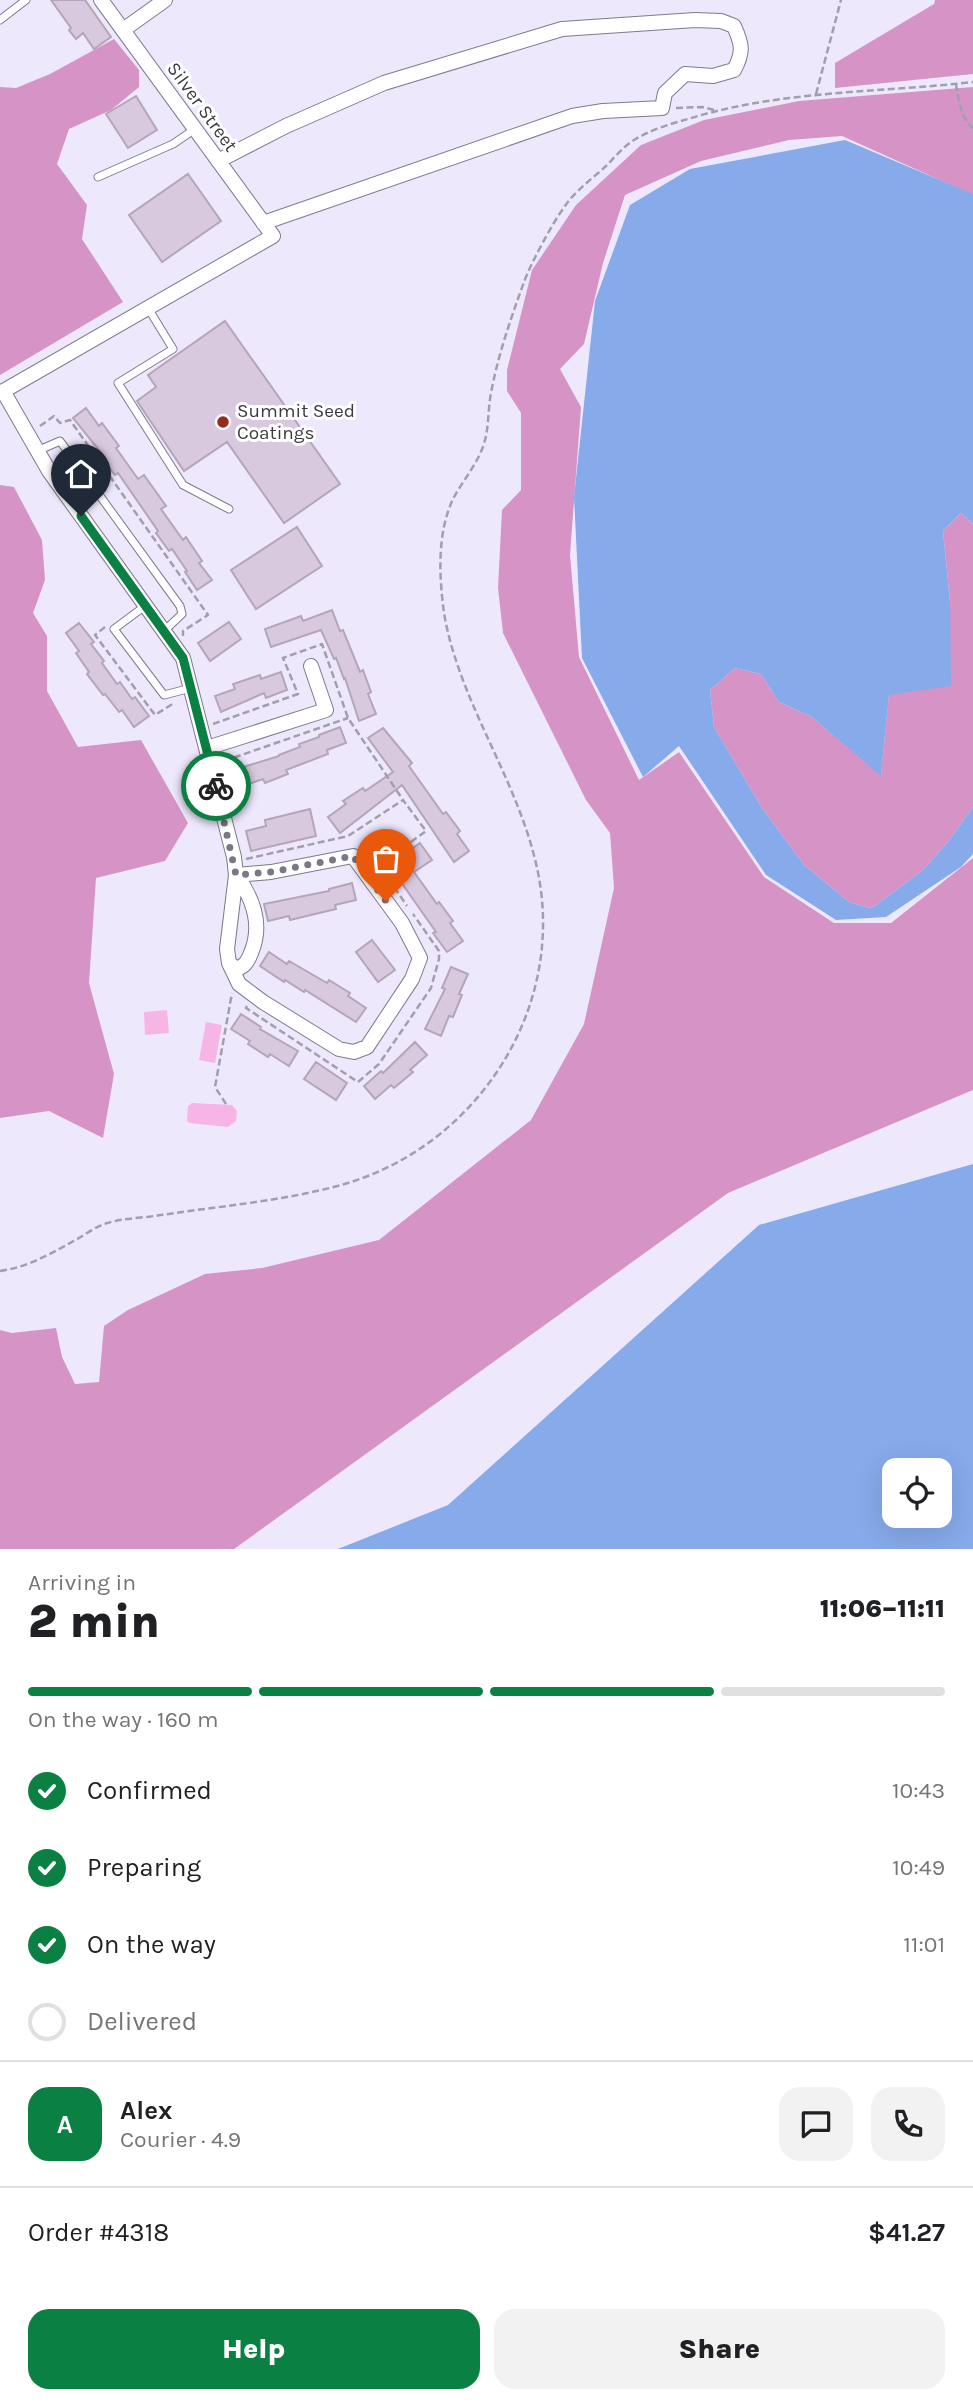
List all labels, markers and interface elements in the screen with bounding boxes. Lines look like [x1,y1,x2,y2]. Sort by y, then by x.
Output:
street label: Silver Street [162,58,242,156]
place label: Summit Seed Coatings [237,400,355,444]
marker: Summit Seed Coatings [215,414,231,430]
pin [51,444,111,516]
icon: home [62,455,100,493]
courier [181,751,251,821]
icon: bike [197,767,235,805]
pin [356,829,416,901]
icon: bag [367,840,405,878]
map controls [882,1458,952,1528]
button: locate [882,1458,952,1528]
text: Arriving in [28,1569,136,1596]
text: 11:06–11:11 [820,1593,945,1624]
text: 2 min [28,1595,160,1649]
text: On the way · 160 m [28,1706,218,1733]
icon: check [28,1772,66,1810]
text: Confirmed [87,1775,212,1806]
text: 10:43 [892,1777,945,1804]
icon: check [28,1849,66,1887]
text: Preparing [87,1852,201,1883]
text: 10:49 [892,1854,945,1881]
icon: check [28,1926,66,1964]
text: On the way [87,1929,216,1960]
text: 11:01 [903,1931,945,1958]
text: Delivered [87,2006,197,2037]
button: chat [779,2087,853,2161]
button: phone [871,2087,945,2161]
text: Alex [120,2095,172,2126]
text: A [57,2109,73,2140]
text: Courier · 4.9 [120,2126,241,2153]
text: Order #4318 [28,2217,169,2248]
text: $41.27 [868,2217,945,2248]
button: Help [28,2309,480,2389]
button: Share [494,2309,945,2389]

